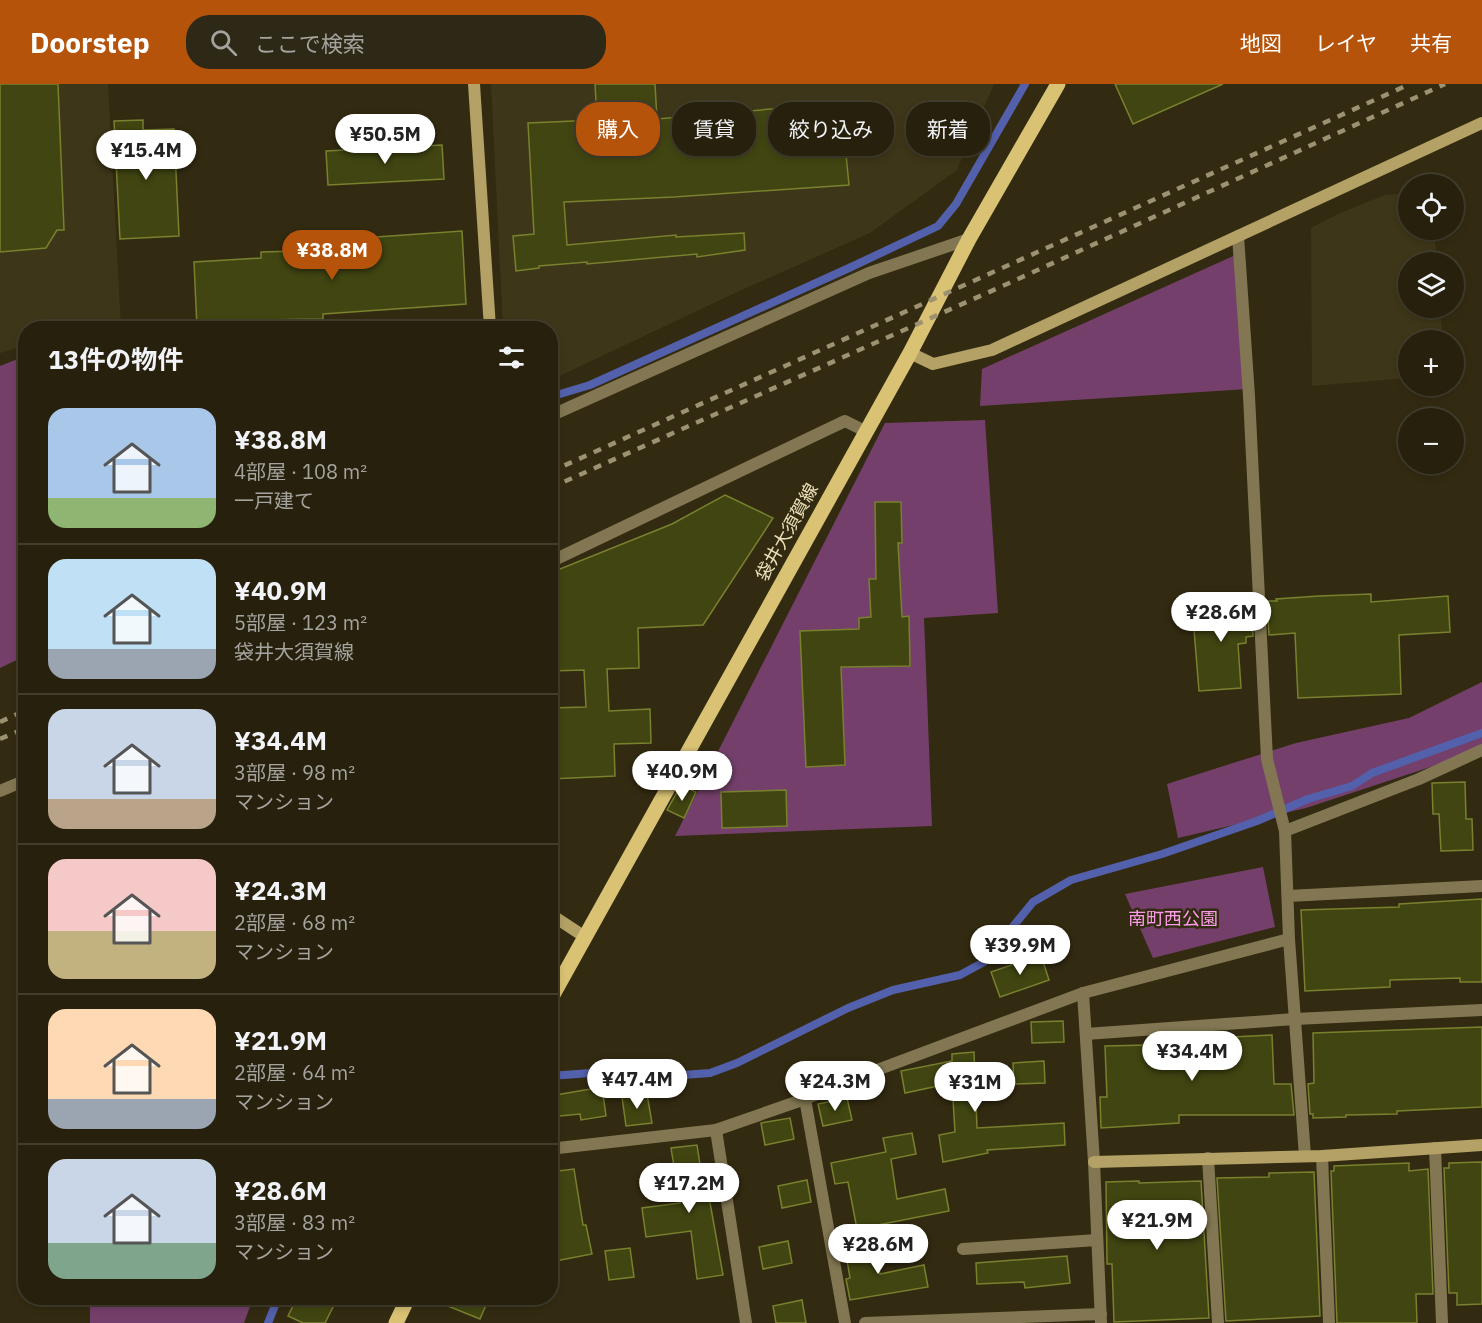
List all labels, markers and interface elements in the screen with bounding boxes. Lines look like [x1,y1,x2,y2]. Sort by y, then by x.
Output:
search box [186,15,606,69]
text: Doorstep [30,24,150,61]
icon: search [207,26,240,59]
text: ここで検索 [255,29,365,58]
text: 地図 [1240,29,1282,57]
text: レイヤ [1315,29,1377,57]
text: 共有 [1410,29,1452,57]
chip: 購入 [576,102,660,156]
chip: 賃貸 [672,102,756,156]
chip: 絞り込み [768,102,894,156]
chip: 新着 [906,102,990,156]
pin: ¥50.5M [336,114,434,165]
text: ¥50.5M [349,120,421,147]
pin: ¥15.4M [97,130,195,181]
text: ¥15.4M [110,136,182,163]
map controls [1398,174,1464,474]
button: locate [1398,174,1464,240]
pin: ¥38.8M [283,230,381,281]
text: ¥38.8M [296,236,368,263]
button: layers [1398,252,1464,318]
button: + [1398,330,1464,396]
icon: filters [495,341,528,374]
text: 13件の物件 [48,342,183,376]
button: − [1398,408,1464,474]
text: ¥38.8M [234,422,327,456]
icon: home [96,432,168,504]
text: 4部屋 · 108 m² [234,458,367,485]
street label: 袋井大須賀線 [750,479,823,585]
text: 一戸建て [234,487,314,514]
text: ¥40.9M [234,573,327,607]
icon: home [96,583,168,655]
pin: ¥28.6M [1172,592,1270,643]
text: ¥28.6M [1185,598,1257,625]
text: 5部屋 · 123 m² [234,609,367,636]
text: 袋井大須賀線 [234,638,354,665]
text: ¥34.4M [234,723,327,757]
icon: home [96,733,168,805]
pin: ¥40.9M [633,751,731,802]
text: ¥40.9M [646,757,718,784]
text: 3部屋 · 98 m² [234,759,355,786]
text: マンション [234,788,334,815]
text: ¥24.3M [234,873,327,907]
icon: home [96,883,168,955]
park label: 南町西公園 [1128,907,1218,930]
text: 2部屋 · 68 m² [234,909,355,936]
pin: ¥39.9M [971,925,1069,976]
text: ¥39.9M [984,931,1056,958]
text: マンション [234,938,334,965]
text: ¥21.9M [234,1023,327,1057]
pin: ¥34.4M [1143,1031,1241,1082]
icon: home [96,1033,168,1105]
text: ¥34.4M [1156,1037,1228,1064]
text: 2部屋 · 64 m² [234,1059,355,1086]
pin: ¥47.4M [588,1059,686,1110]
pin: ¥24.3M [786,1061,884,1112]
pin: ¥31M [939,1062,1011,1113]
text: ¥47.4M [601,1065,673,1092]
text: ¥24.3M [799,1067,871,1094]
text: ¥31M [948,1068,1002,1095]
text: マンション [234,1088,334,1115]
pin: ¥17.2M [640,1163,738,1214]
text: ¥17.2M [653,1169,725,1196]
text: ¥28.6M [234,1173,327,1207]
icon: home [96,1183,168,1255]
pin: ¥21.9M [1108,1200,1206,1251]
text: ¥21.9M [1121,1206,1193,1233]
text: 3部屋 · 83 m² [234,1209,355,1236]
pin: ¥28.6M [829,1224,927,1275]
text: ¥28.6M [842,1230,914,1257]
text: マンション [234,1238,334,1265]

